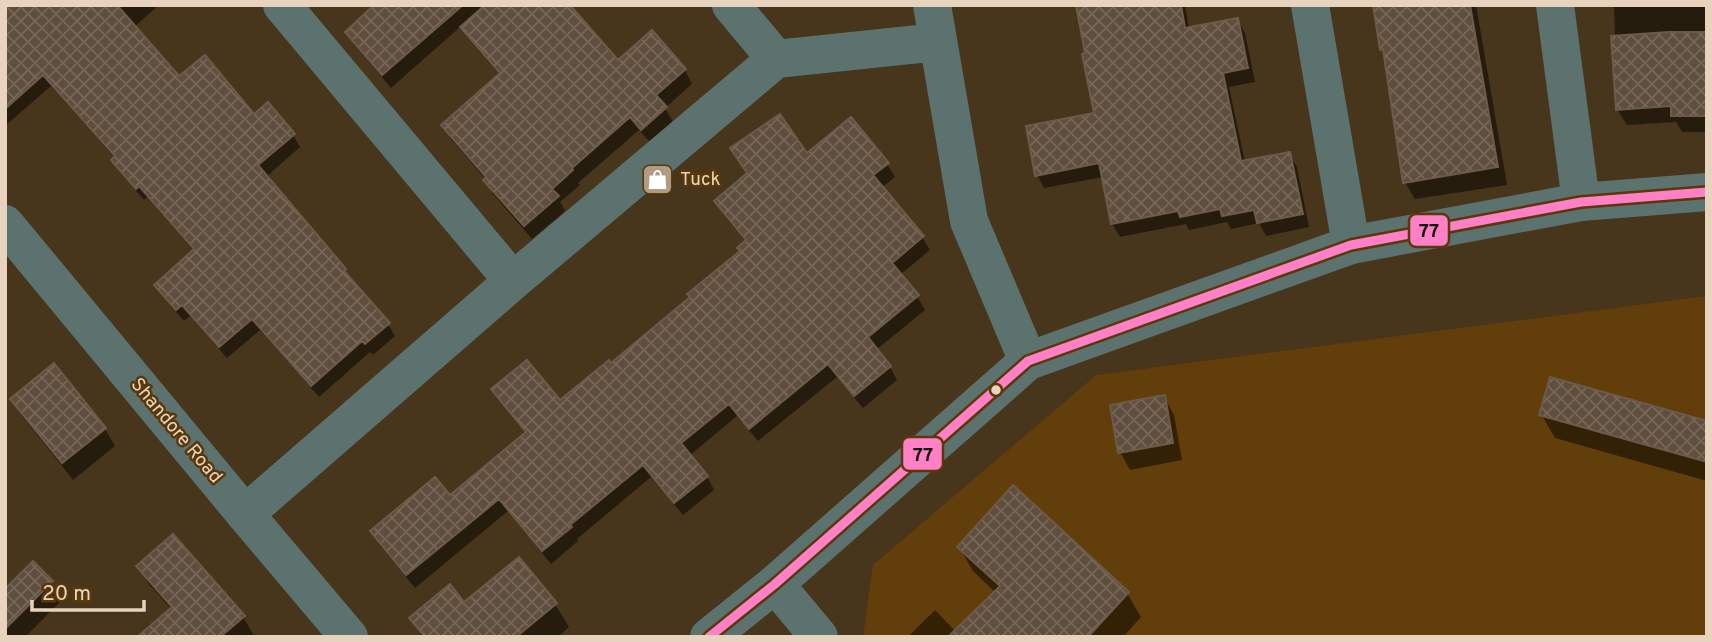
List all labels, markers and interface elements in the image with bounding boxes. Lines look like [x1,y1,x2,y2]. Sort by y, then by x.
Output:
shop icon: Tuck [640,163,674,197]
place label: Tuck [680,168,721,192]
line badge: 77 [1409,214,1449,247]
text: 77 [1419,220,1439,244]
street label: Shandore Road [125,373,227,489]
unlabelled marker [989,383,1003,397]
line badge: 77 [902,437,943,471]
text: 77 [913,444,933,468]
scale bar [32,568,144,612]
text: 20 m [42,581,91,608]

